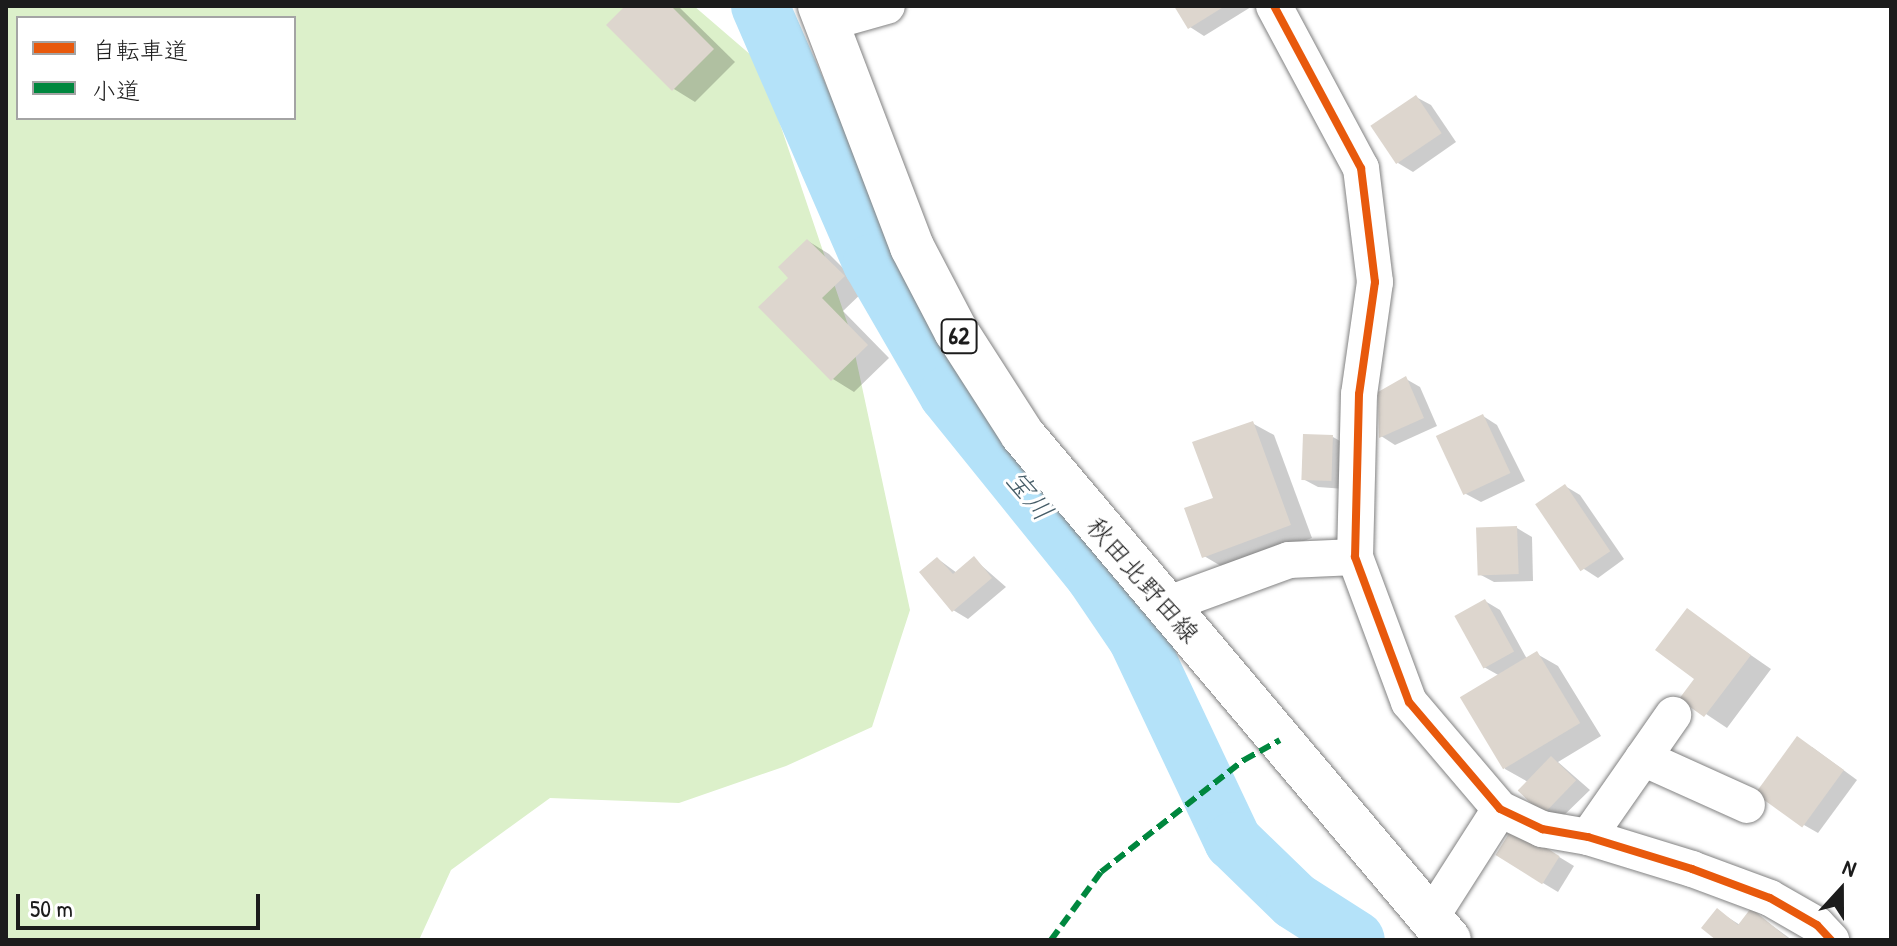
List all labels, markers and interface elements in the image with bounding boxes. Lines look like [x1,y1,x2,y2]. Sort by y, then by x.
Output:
legend [16,16,296,120]
text: 自転車道 [92,34,188,66]
text: 小道 [92,74,140,106]
road number: 62 [939,316,979,356]
water label: 宝川 [999,463,1061,527]
street label: 秋田北野田線 [1080,511,1206,649]
north arrow [1801,850,1881,930]
text: N [1839,851,1860,884]
scale bar [20,878,264,928]
text: 50 m [30,892,73,924]

